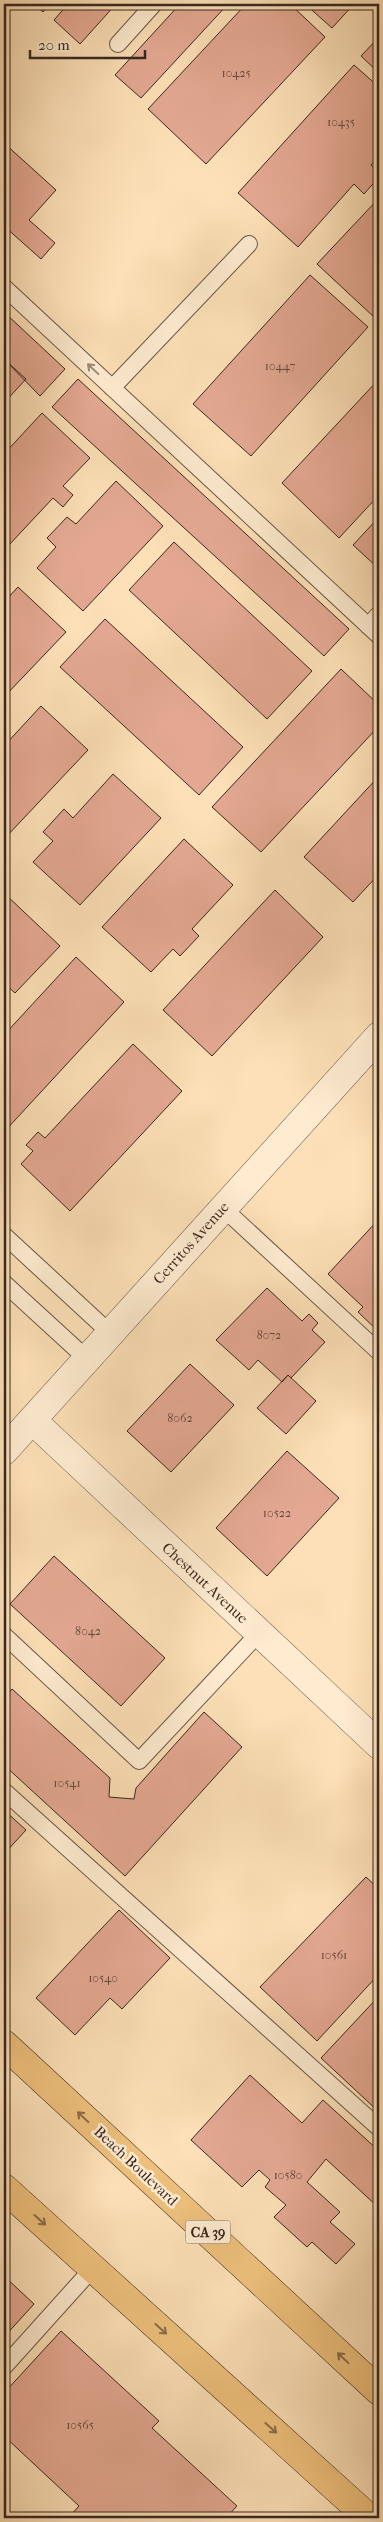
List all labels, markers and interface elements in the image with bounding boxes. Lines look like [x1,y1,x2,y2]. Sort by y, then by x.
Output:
scale bar [30,28,145,60]
text: 20 m [38,36,70,54]
house number: 10425 [221,66,251,80]
house number: 10435 [327,115,355,129]
house number: 10447 [265,359,295,373]
one-way arrow [86,363,99,375]
street label: Cerritos Avenue [149,1198,233,1288]
house number: 8072 [257,1328,281,1342]
house number: 8062 [167,1411,193,1425]
house number: 10522 [263,1506,291,1520]
street label: Chestnut Avenue [158,1539,252,1628]
house number: 8042 [75,1624,101,1638]
house number: 10541 [53,1776,81,1790]
house number: 10561 [321,1948,347,1962]
house number: 10540 [88,1971,118,1985]
one-way arrow [76,2111,89,2123]
street label: Beach Boulevard [90,2123,182,2210]
house number: 10580 [274,2168,302,2182]
one-way arrow [34,2214,47,2226]
road number: CA 39 [186,2220,230,2244]
one-way arrow [155,2323,167,2335]
one-way arrow [337,2352,350,2363]
house number: 10565 [66,2418,94,2432]
one-way arrow [264,2422,277,2434]

